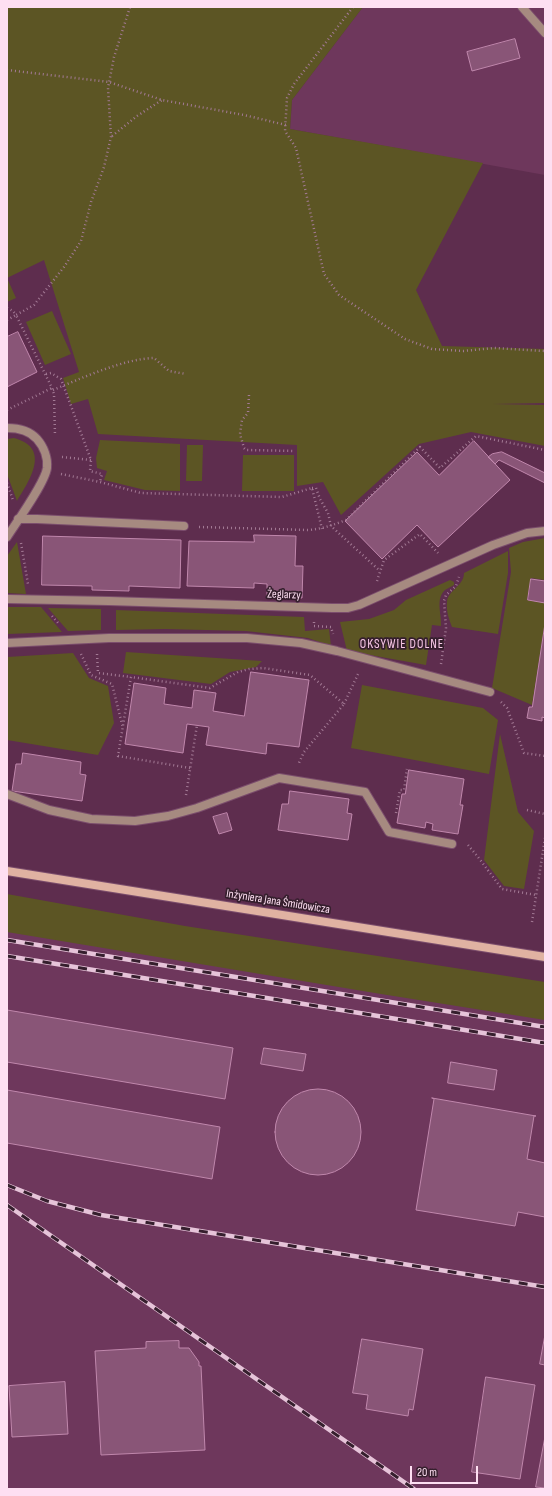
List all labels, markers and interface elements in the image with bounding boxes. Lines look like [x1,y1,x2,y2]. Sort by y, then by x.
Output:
street label: Żeglarzy [267,587,301,603]
district label: OKSYWIE DOLNE [360,637,444,653]
street label: Inżyniera Jana Śmidowicza [225,887,331,917]
scale bar [412,1458,480,1484]
text: 20 m [417,1465,437,1480]

